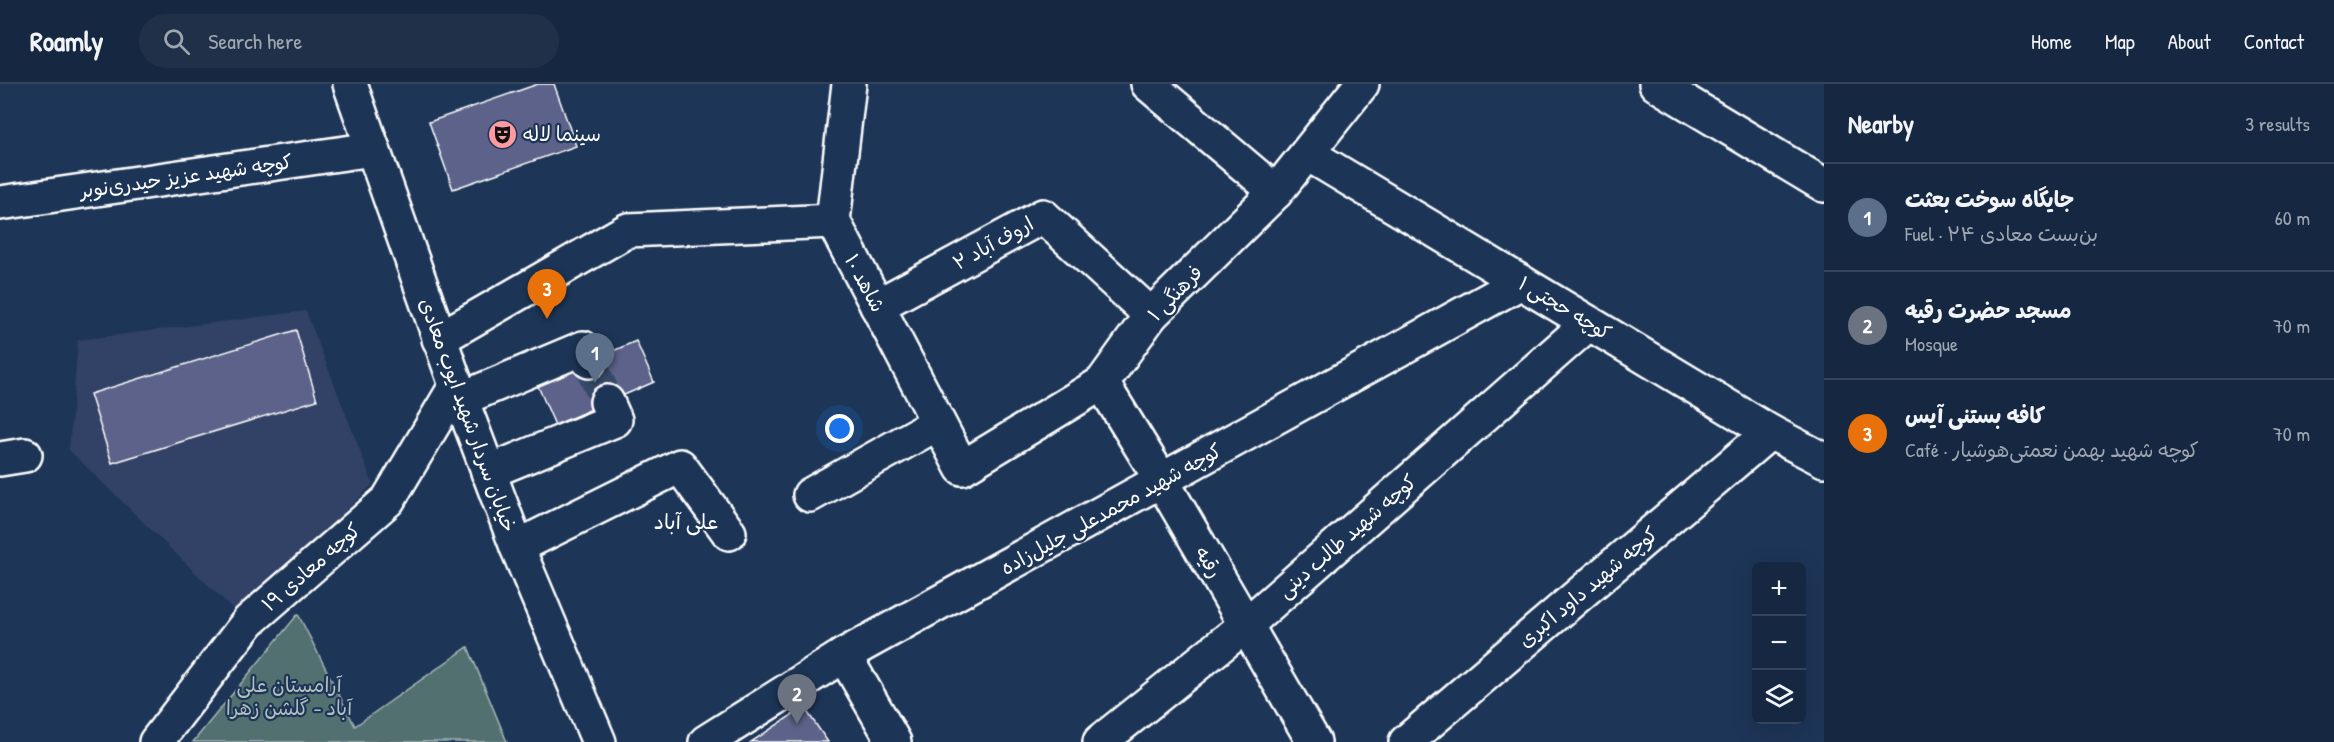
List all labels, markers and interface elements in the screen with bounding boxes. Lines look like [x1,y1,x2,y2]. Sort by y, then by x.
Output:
search box [139,14,559,68]
text: Roamly [30,22,103,60]
icon: search [160,25,193,58]
text: Search here [208,26,302,56]
text: Home [2031,27,2072,56]
text: Map [2105,27,2135,56]
text: About [2168,27,2211,56]
text: Contact [2244,27,2304,56]
text: Nearby [1848,106,1914,141]
text: 3 results [2245,110,2310,137]
theatre icon: سینما لاله [486,118,518,150]
place label: سینما لاله [523,120,601,147]
street label: کوچه شهید عزیز حیدری‌نوبر [76,147,294,204]
text: جایگاه سوخت بعثت [1905,184,2074,214]
text: 1 [1864,204,1871,231]
text: 60 m [2275,204,2310,231]
street label: اروف آباد ۲ [948,209,1038,276]
text: Fuel · بن‌بست معادی ۲۴ [1905,220,2098,247]
street label: شاهد ۱۰ [839,249,892,317]
street label: فرهنگی ۱ [1141,259,1208,327]
street label: کوچه حجتی ۱ [1514,269,1617,346]
pin: 3 [528,270,566,319]
street label: خیابان سردار شهید ایوب معادی [413,294,523,536]
text: مسجد حضرت رقیه [1905,295,2072,325]
text: 2 [1863,312,1872,339]
text: 70 m [2273,312,2310,339]
text: Mosque [1905,330,1958,357]
pin: 1 [576,334,614,383]
text: کافه بستنی آیس [1905,400,2045,430]
your location [825,414,854,443]
text: 3 [1863,420,1872,447]
text: 70 m [2273,420,2310,447]
street label: کوچه شهید محمدعلی جلیل‌زاده [995,436,1226,581]
text: Café · کوچه شهید بهمن نعمتی‌هوشیار [1905,436,2199,463]
street label: کوچه شهید طالب دینی [1271,468,1422,603]
district label: علی آباد [654,507,718,536]
street label: کوچه معادی ۱۹ [255,516,366,617]
street label: کوچه شهید داود اکبری [1512,520,1663,653]
street label: رقیه [1190,541,1229,583]
map controls [1752,562,1806,724]
button: + [1752,562,1806,616]
button: − [1752,616,1806,670]
button: layers [1752,670,1806,724]
park label: آرامستان علی آباد - گلشن زهرا [226,671,353,721]
pin: 2 [778,674,816,724]

